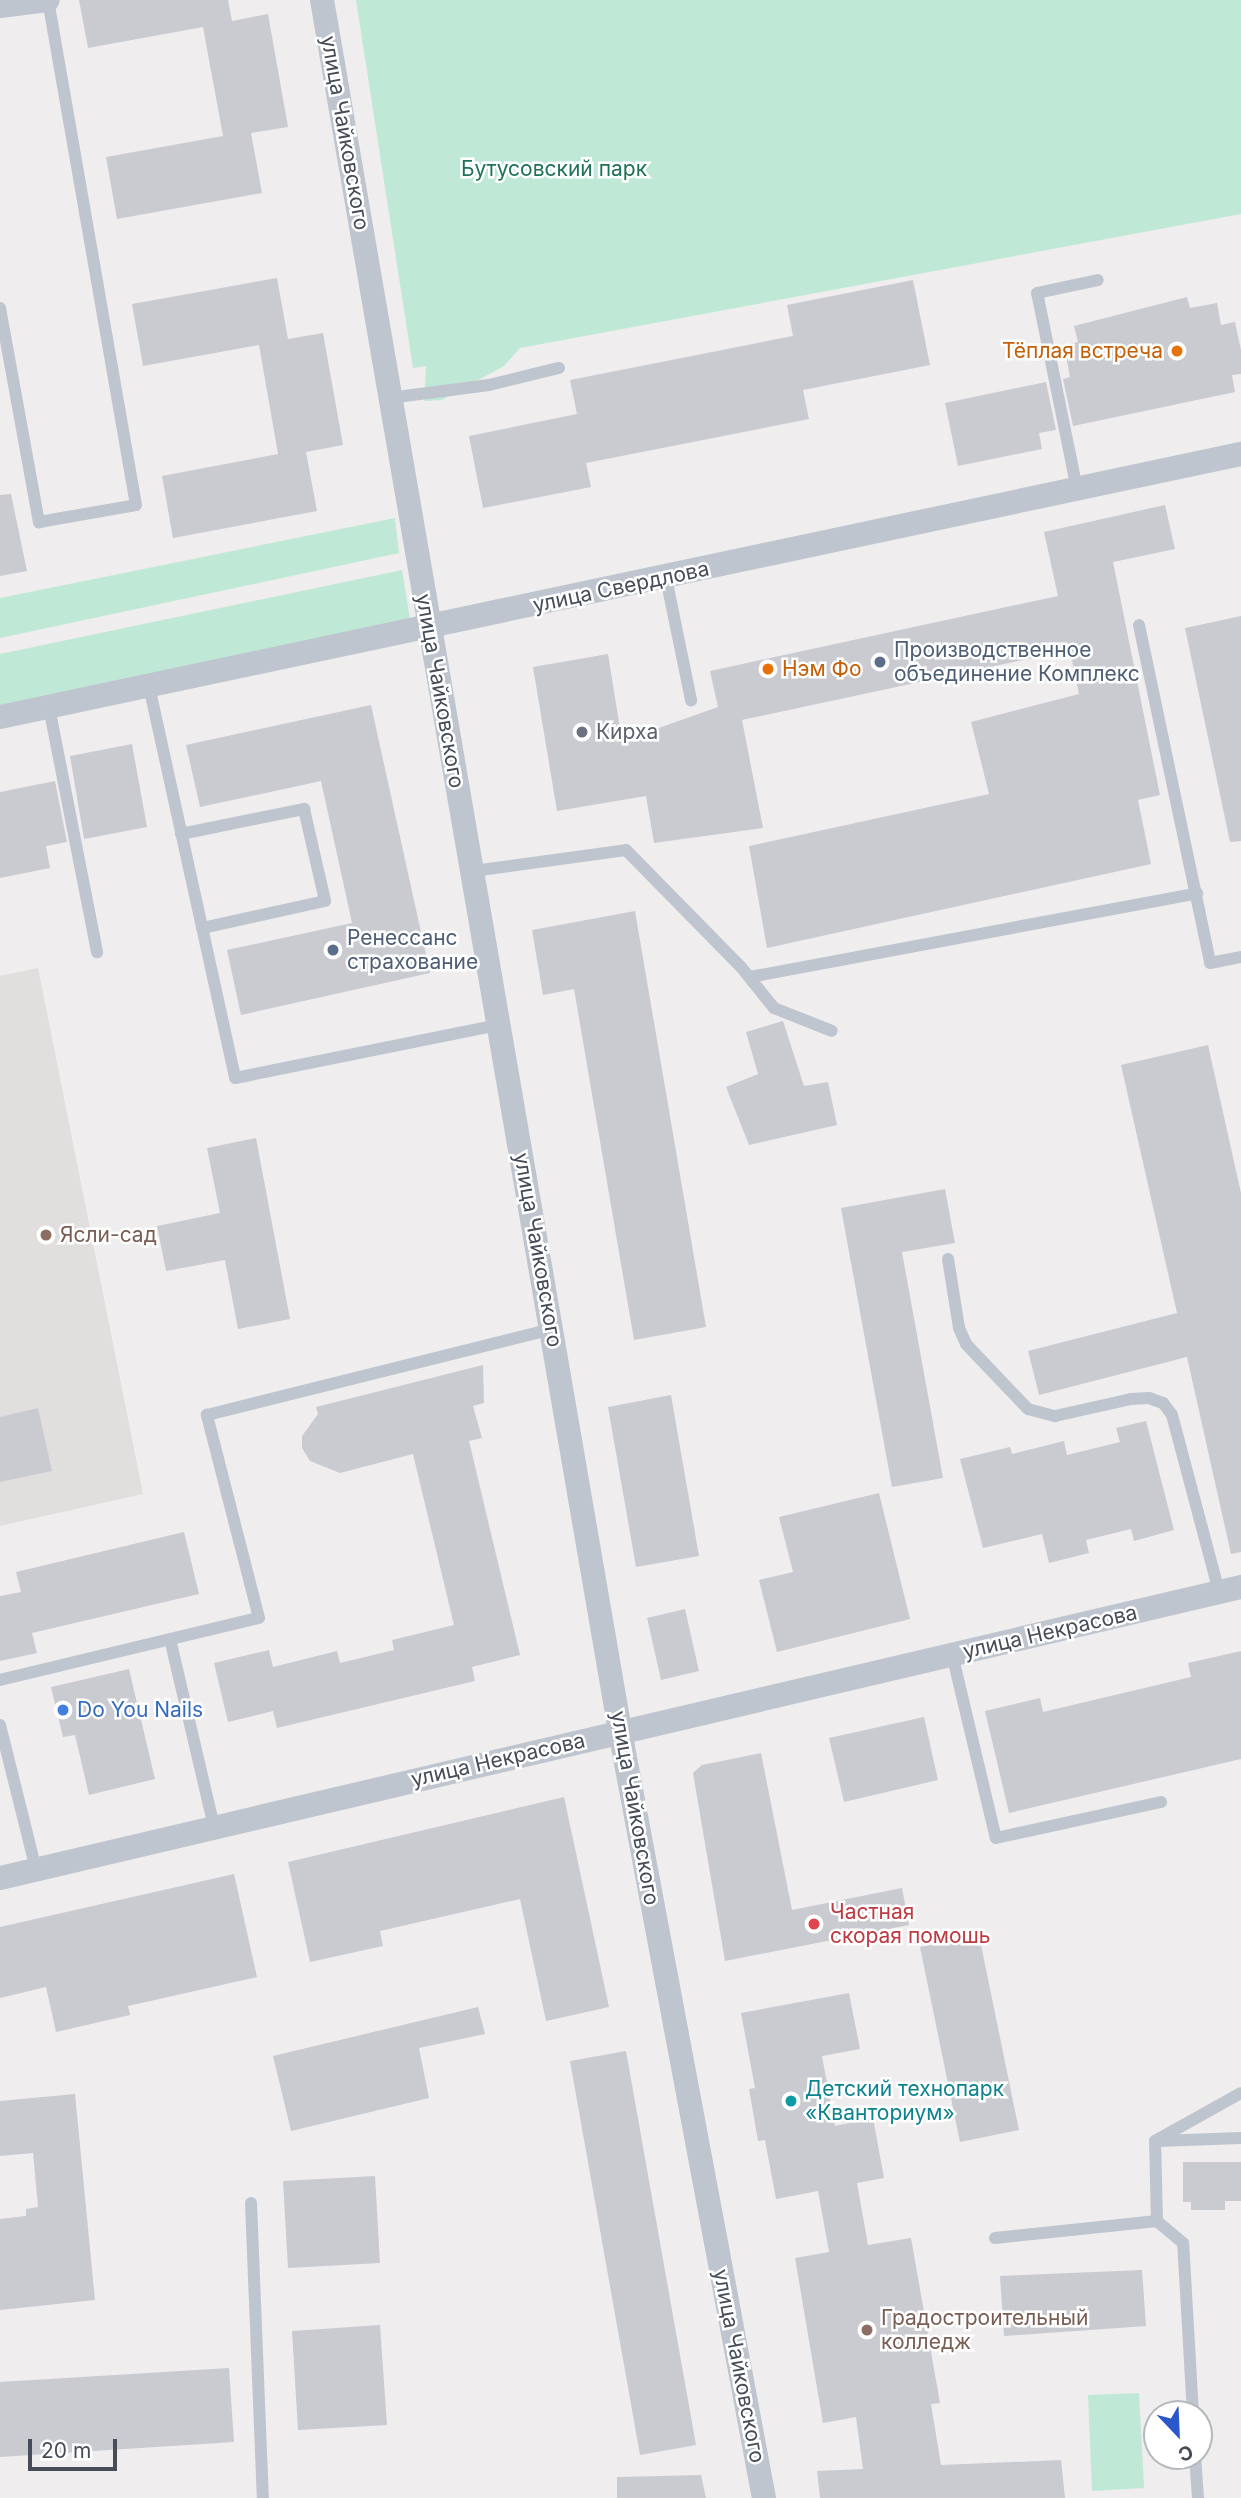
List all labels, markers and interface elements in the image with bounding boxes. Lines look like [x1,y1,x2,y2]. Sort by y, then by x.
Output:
street label: улица Чайковского [316,34,374,232]
park label: Бутусовский парк [461,156,647,182]
place label: Тёплая встреча [1002,338,1163,364]
marker: Тёплая встреча [1169,343,1185,359]
street label: улица Свердлова [531,556,711,618]
street label: улица Чайковского [411,592,469,790]
place label: Производственное объединение Комплекс [894,637,1140,687]
marker: Производственное объединение Комплекс [872,654,888,670]
place label: Нэм Фо [782,656,862,682]
marker: Нэм Фо [760,661,776,677]
place label: Кирха [596,719,658,745]
marker: Кирха [574,724,590,740]
place label: Ренессанс страхование [347,925,478,975]
marker: Ренессанс страхование [325,942,341,958]
street label: улица Чайковского [509,1151,567,1349]
place label: Ясли-сад [60,1222,157,1248]
marker: Ясли-сад [38,1227,54,1243]
street label: улица Некрасова [960,1600,1140,1664]
place label: Do You Nails [77,1697,203,1723]
marker: Do You Nails [55,1702,71,1718]
street label: улица Чайковского [606,1709,664,1907]
street label: улица Некрасова [408,1728,588,1792]
place label: Частная скорая помошь [830,1899,991,1949]
marker: Частная скорая помошь [804,1914,824,1934]
place label: Детский технопарк «Кванториум» [805,2076,1004,2126]
marker: Детский технопарк «Кванториум» [783,2093,799,2109]
street label: улица Чайковского [708,2267,770,2465]
place label: Градостроительный колледж [881,2305,1088,2355]
marker: Градостроительный колледж [859,2322,875,2338]
north arrow [1143,2400,1213,2470]
scale bar [32,2424,121,2468]
text: 20 m [41,2438,91,2463]
text: С [1175,2440,1197,2466]

